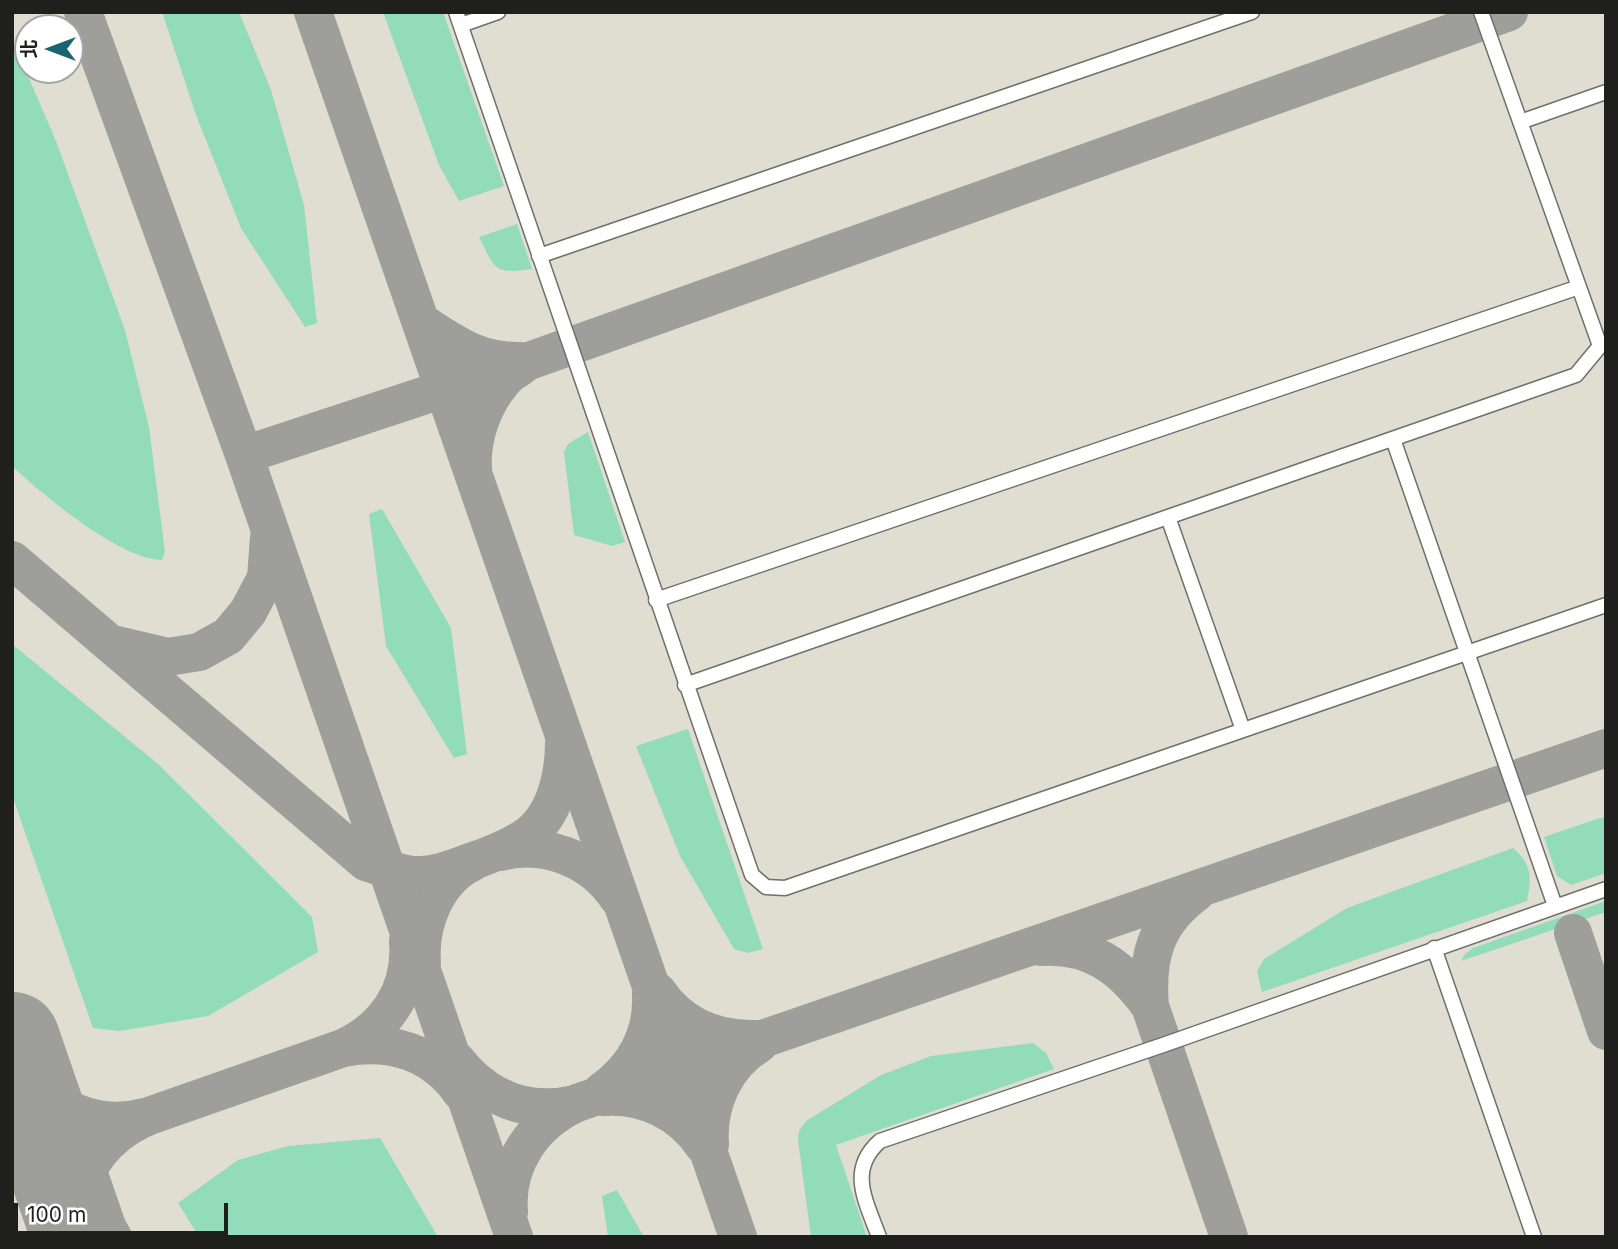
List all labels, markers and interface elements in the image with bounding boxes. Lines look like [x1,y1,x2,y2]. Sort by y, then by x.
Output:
north arrow [14,14,84,84]
text: 北 [18,40,41,59]
scale bar [18,1190,231,1234]
text: 100 m [27,1202,86,1227]

